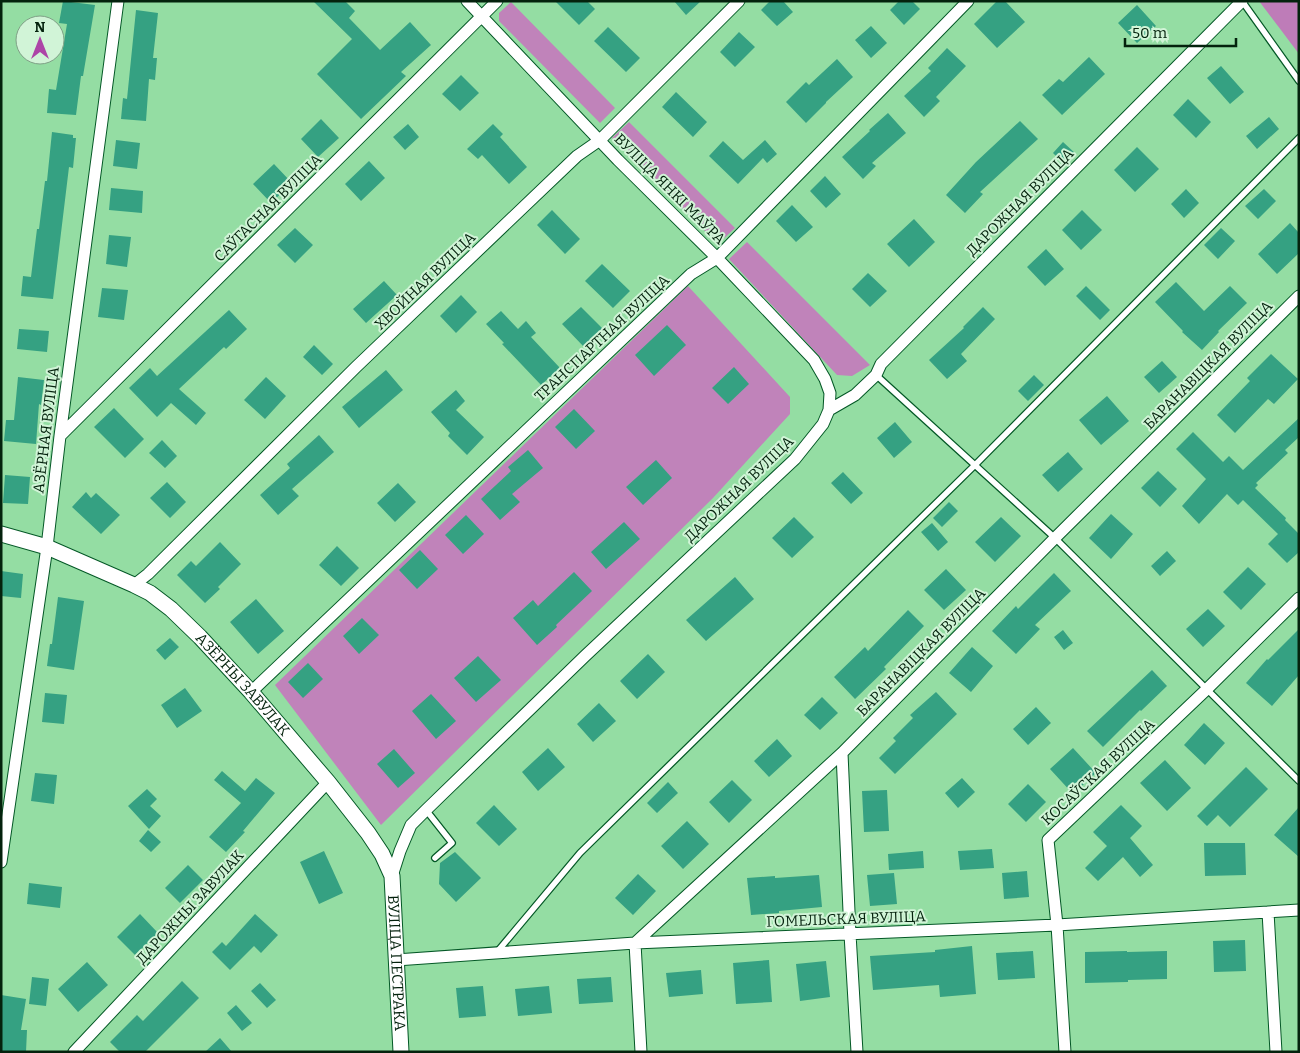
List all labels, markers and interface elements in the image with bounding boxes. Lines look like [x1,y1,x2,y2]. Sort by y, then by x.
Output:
north arrow [15,15,65,65]
scale bar [1125,15,1236,47]
text: N [35,19,46,36]
text: 50 m [1132,24,1168,42]
street label: ВУЛІЦА ЯНКІ МАЎРА [611,130,729,248]
street label: ДАРОЖНАЯ ВУЛІЦА [963,144,1078,259]
street label: САЎГАСНАЯ ВУЛІЦА [210,150,326,266]
street label: ХВОЙНАЯ ВУЛІЦА [371,228,479,334]
street label: ТРАНСПАРТНАЯ ВУЛІЦА [531,271,673,405]
street label: БАРАНАВІЦКАЯ ВУЛІЦА [1140,297,1276,433]
street label: АЗЁРНАЯ ВУЛІЦА [29,365,63,494]
street label: ДАРОЖНАЯ ВУЛІЦА [681,432,797,546]
street label: БАРАНАВІЦКАЯ ВУЛІЦА [853,584,989,720]
street label: АЗЁРНЫ ЗАВУЛАК [192,629,294,740]
street label: КОСАЎСКАЯ ВУЛІЦА [1038,715,1159,829]
street label: ДАРОЖНЫ ЗАВУЛАК [132,846,248,968]
street label: ВУЛІЦА ПЕСТРАКА [384,894,409,1032]
street label: ГОМЕЛЬСКАЯ ВУЛІЦА [766,907,926,931]

